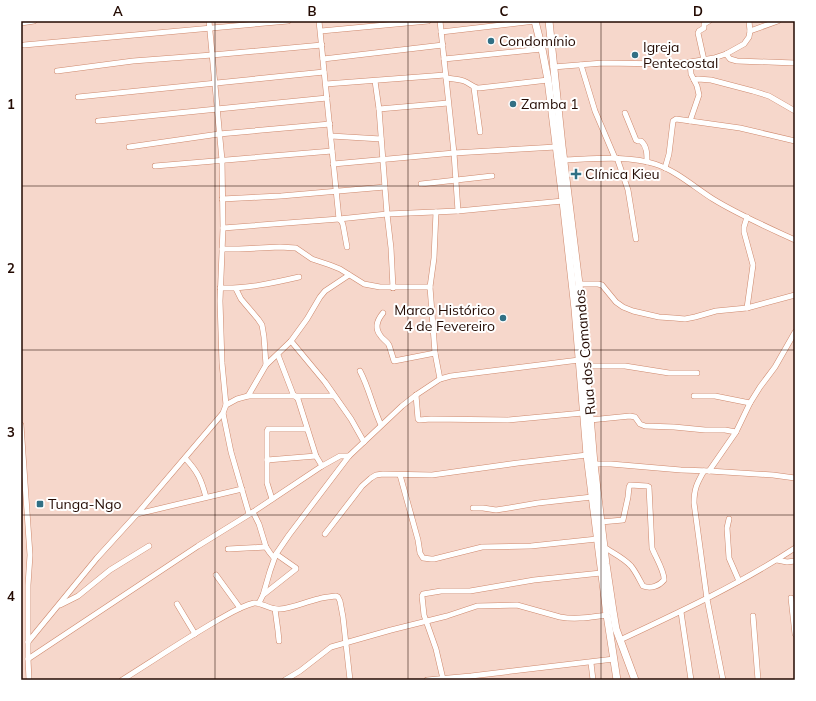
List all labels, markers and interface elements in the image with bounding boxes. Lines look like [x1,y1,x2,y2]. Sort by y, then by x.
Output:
text: A [113,3,123,19]
text: B [308,3,317,19]
text: C [500,3,509,19]
text: D [693,3,703,19]
place label: Condomínio [499,32,576,50]
marker: Condomínio [486,36,496,46]
place label: Igreja Pentecostal [643,38,718,72]
marker: Igreja Pentecostal [630,50,640,60]
place label: Zamba 1 [521,95,579,113]
text: 1 [7,96,15,112]
marker: Zamba 1 [508,99,518,109]
place label: Clínica Kieu [585,165,660,183]
marker: Clínica Kieu [570,168,582,180]
text: 2 [7,260,15,276]
street label: Rua dos Comandos [571,288,599,416]
place label: Marco Histórico 4 de Fevereiro [394,301,495,335]
marker: Marco Histórico 4 de Fevereiro [498,313,508,323]
text: 3 [7,424,15,440]
place label: Tunga-Ngo [48,495,121,513]
marker: Tunga-Ngo [35,499,45,509]
text: 4 [7,588,15,604]

